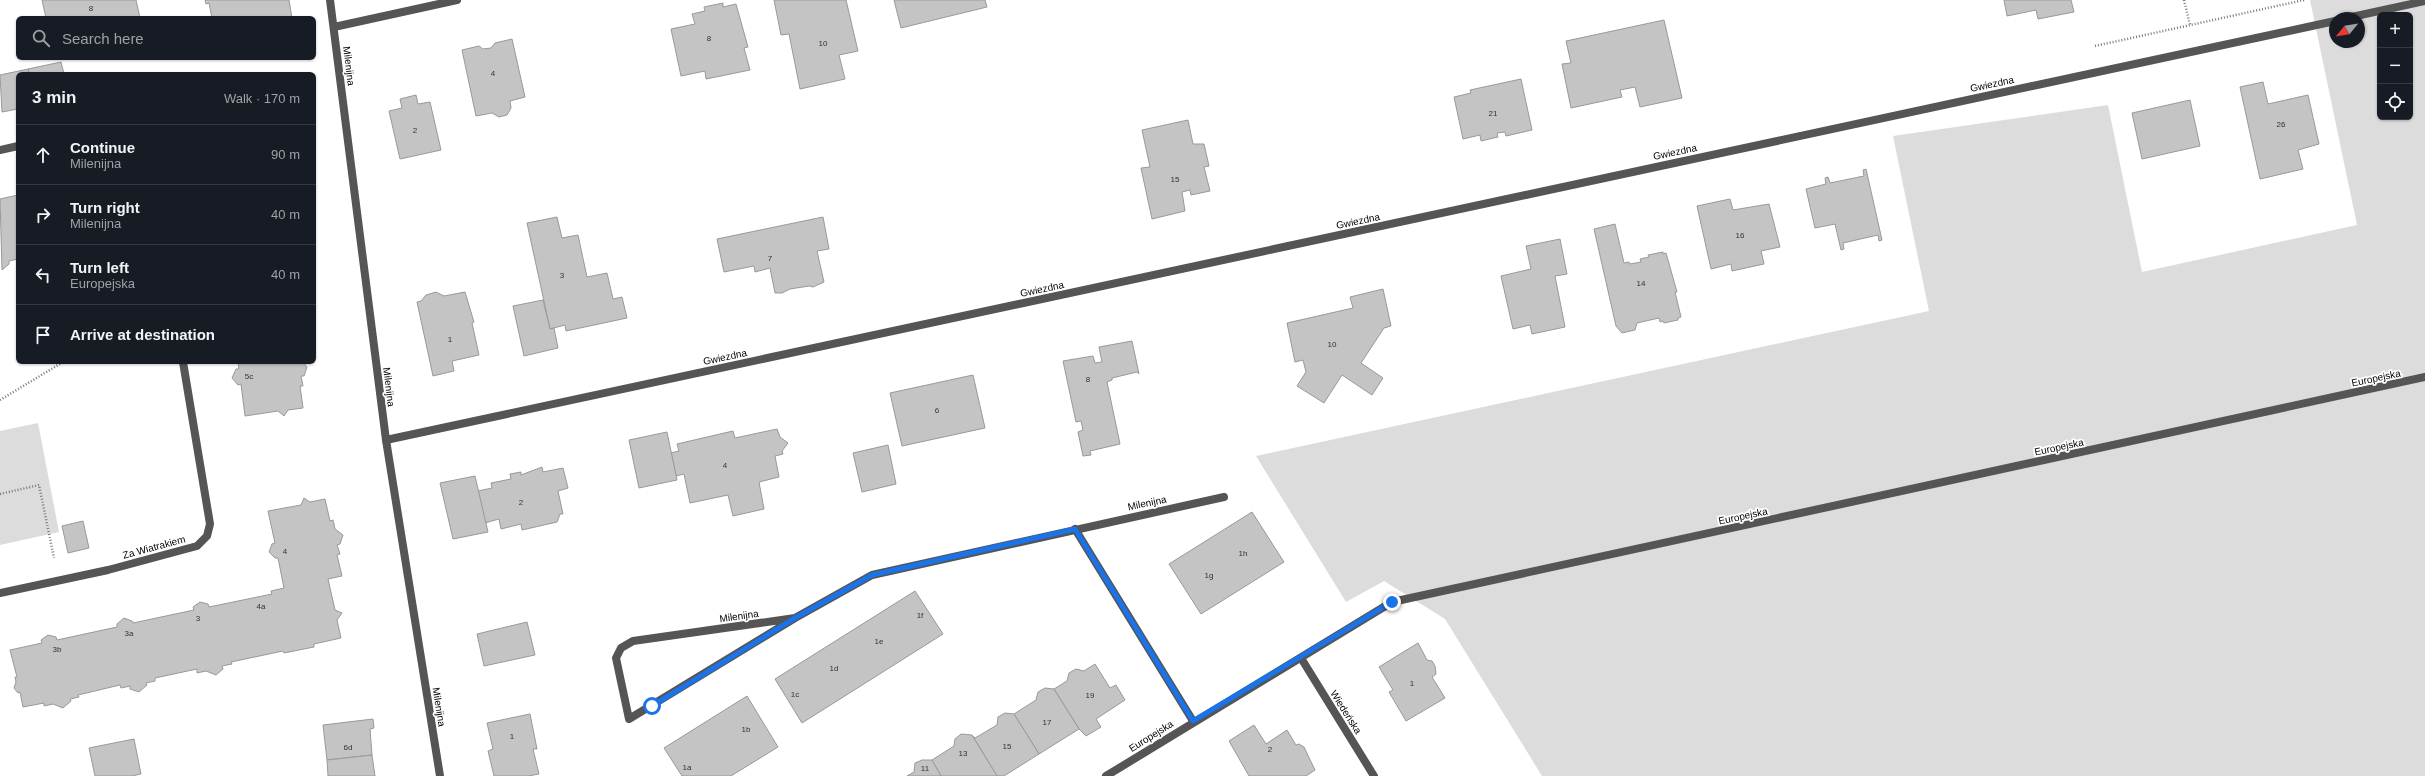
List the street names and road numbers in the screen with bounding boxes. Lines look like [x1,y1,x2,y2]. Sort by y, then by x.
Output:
street label: Milenijna [341,46,357,87]
street label: Gwiezdna [1969,74,2015,94]
street label: Gwiezdna [1652,142,1698,162]
street label: Gwiezdna [1335,211,1381,231]
street label: Gwiezdna [1019,279,1065,299]
street label: Gwiezdna [702,347,748,367]
street label: Milenijna [381,367,397,408]
street label: Europejska [2350,367,2402,389]
street label: Europejska [2033,436,2085,458]
street label: Milenijna [1127,493,1168,512]
street label: Europejska [1717,505,1769,527]
street label: Za Wiatrakiem [121,533,187,561]
street label: Milenijna [719,608,760,624]
street label: Milenijna [430,687,448,728]
street label: Wiedeńska [1328,688,1364,736]
street label: Europejska [1127,718,1175,754]

